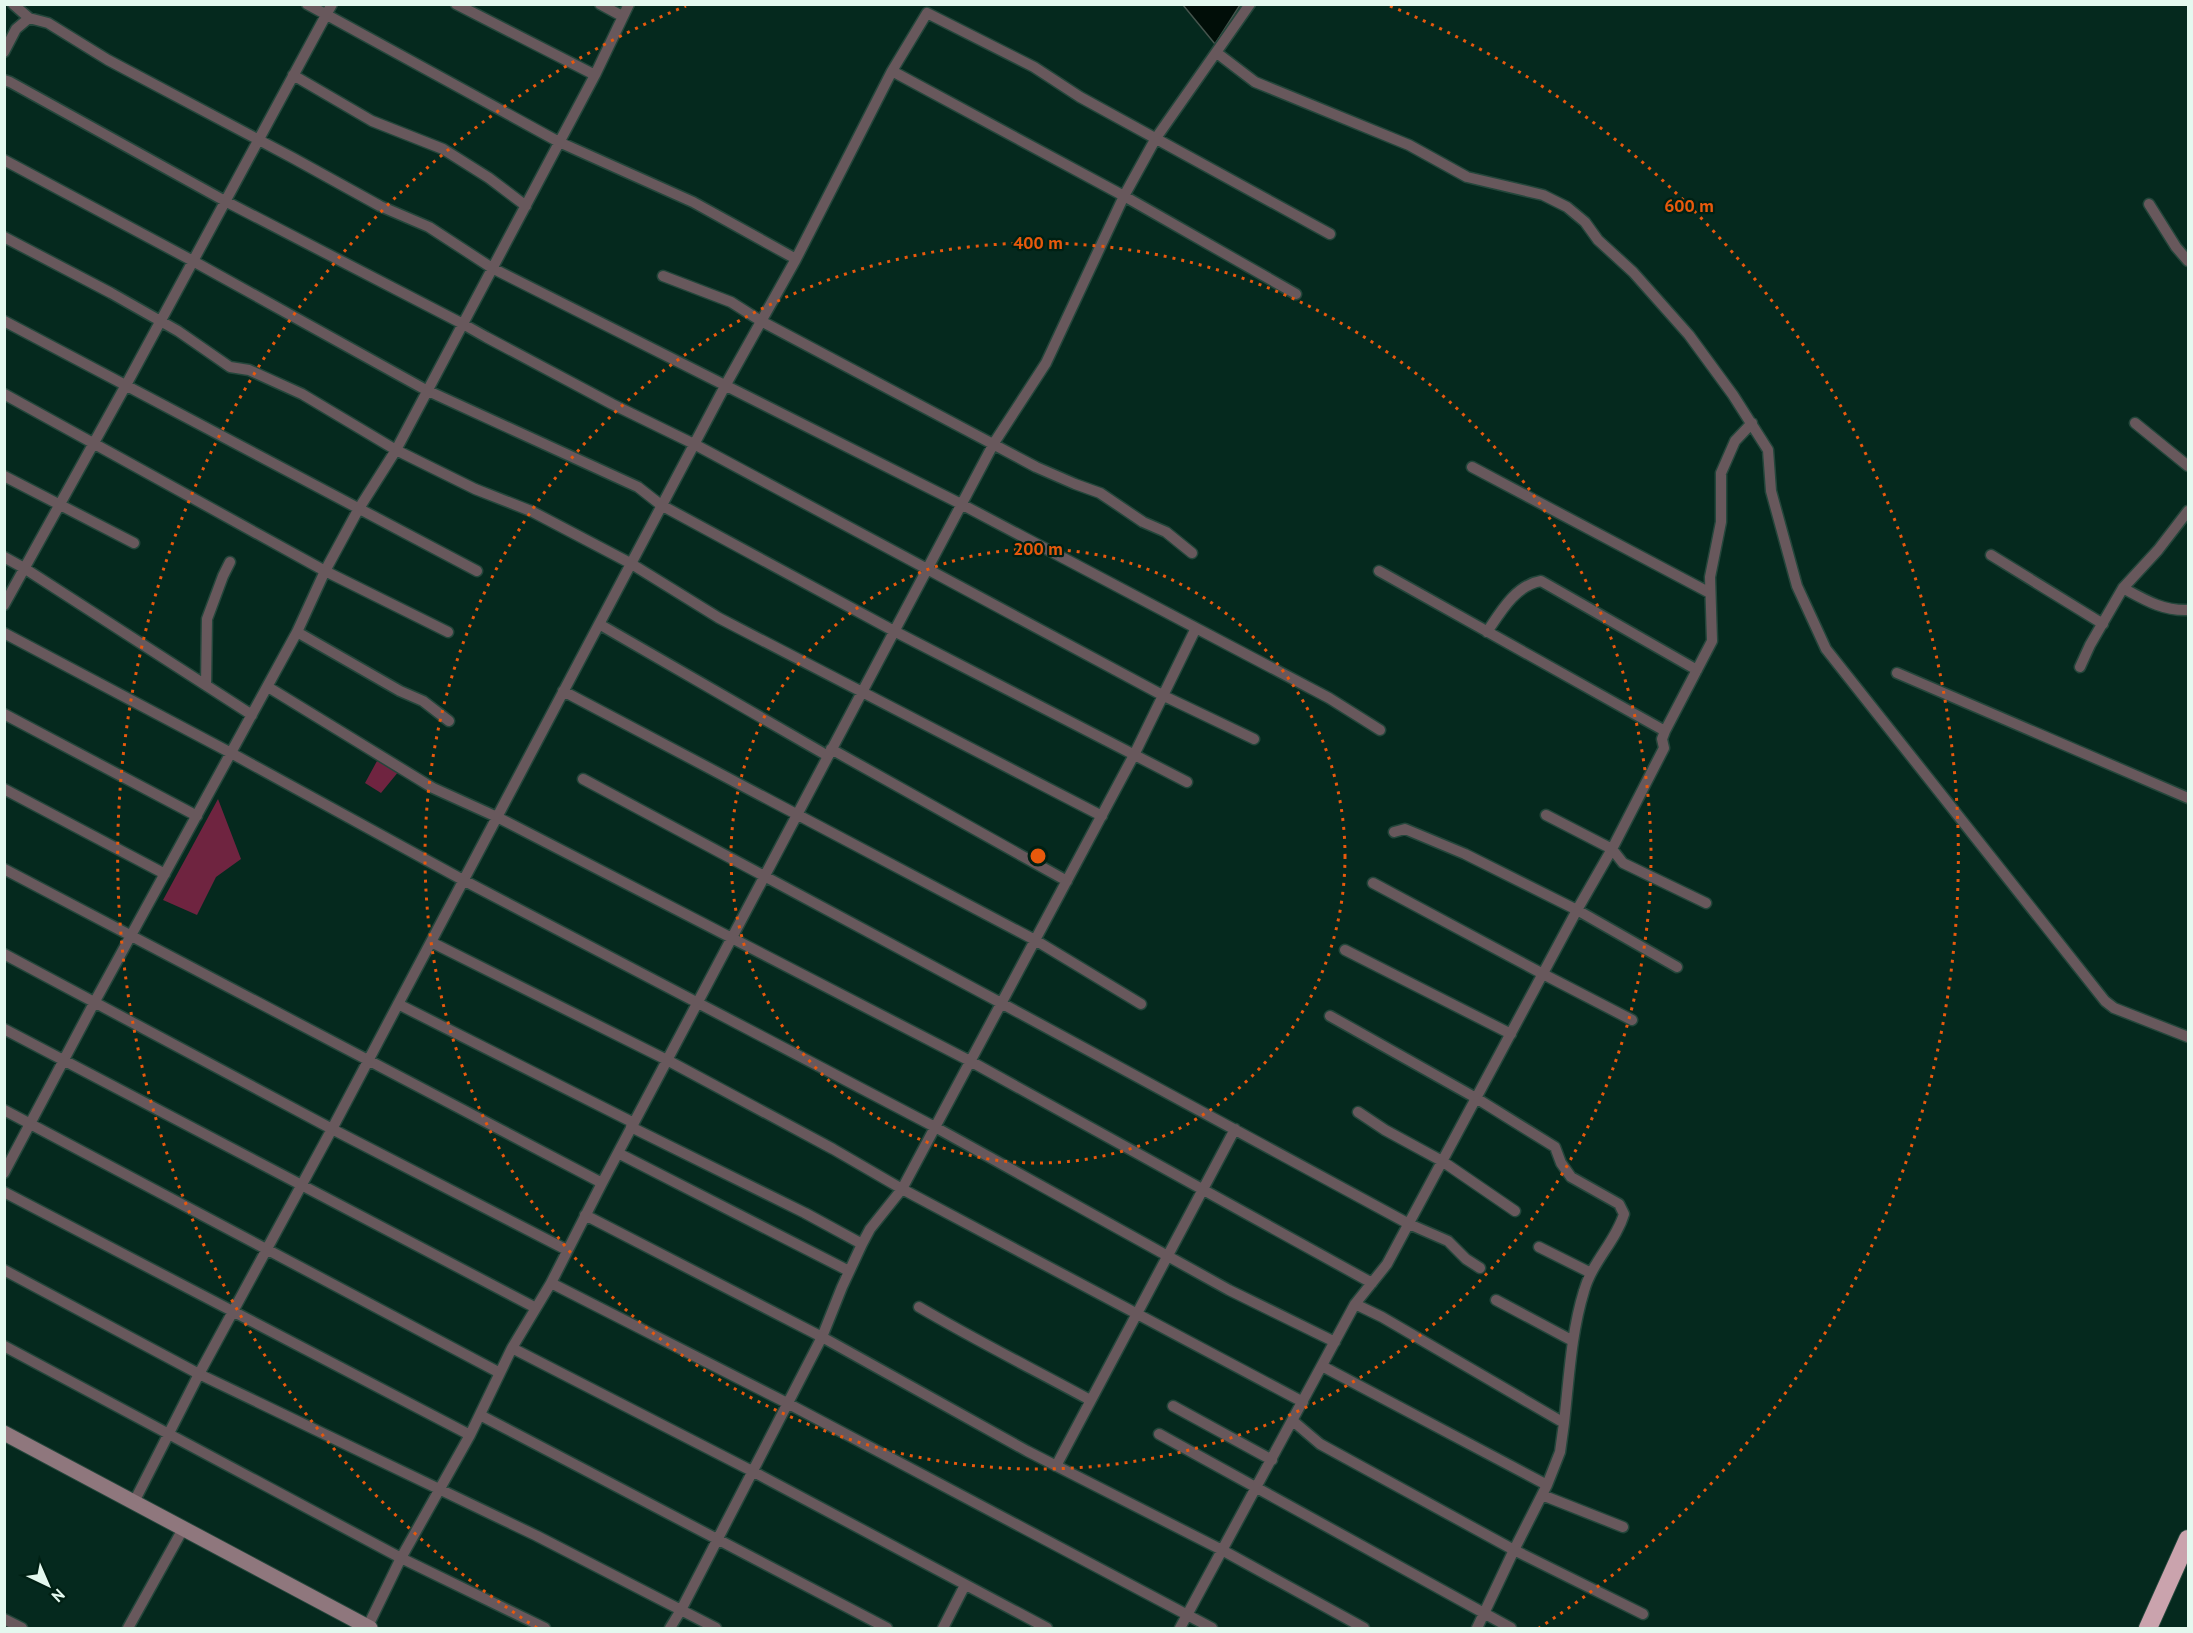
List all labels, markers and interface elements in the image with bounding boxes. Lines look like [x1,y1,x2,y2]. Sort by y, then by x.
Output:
text: 600 m [1664,194,1714,217]
text: 400 m [1013,231,1063,254]
text: 200 m [1013,537,1063,560]
centre of rings [1028,846,1048,866]
north arrow [18,1555,78,1615]
text: N [48,1585,69,1607]

